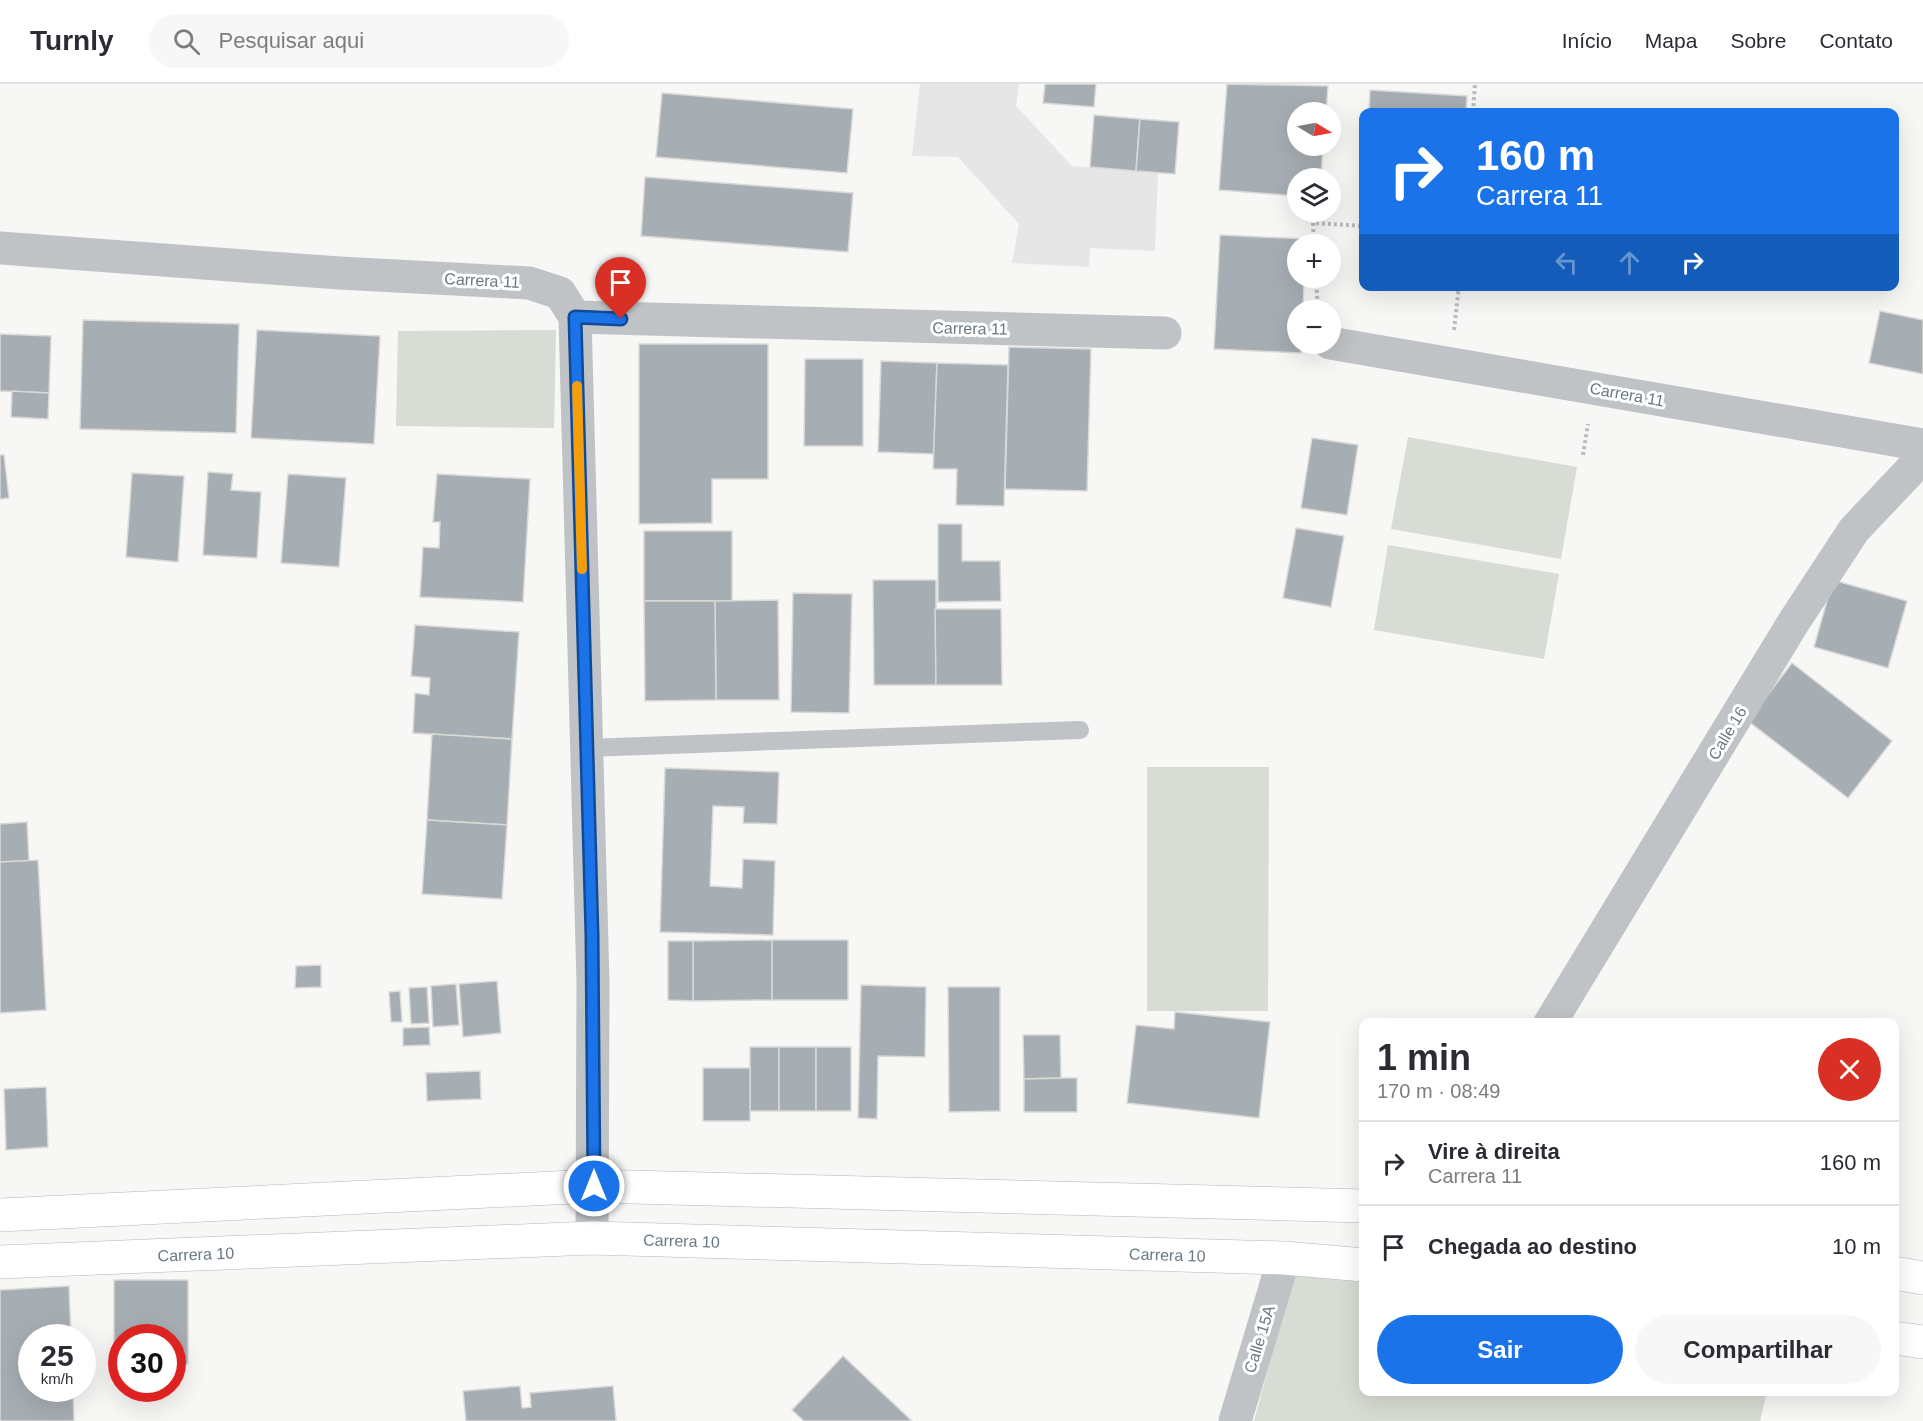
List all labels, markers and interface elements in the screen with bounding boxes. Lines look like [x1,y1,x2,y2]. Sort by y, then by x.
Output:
search box [149,14,569,68]
text: Turnly [30,25,113,56]
icon: search [170,25,203,58]
text: Pesquisar aqui [218,28,364,53]
text: Início [1562,29,1612,52]
text: Mapa [1645,29,1697,52]
text: Sobre [1730,29,1786,52]
text: Contato [1819,29,1893,52]
north arrow [1287,102,1341,156]
map controls [1287,102,1341,354]
icon: right [1377,132,1455,210]
text: 160 m [1476,132,1595,179]
button: layers [1287,168,1341,222]
text: Carrera 11 [1476,181,1603,211]
button: + [1287,234,1341,288]
icon: left [1550,246,1583,279]
icon: ahead [1613,246,1646,279]
icon: right [1676,246,1709,279]
pin [595,257,646,319]
icon: arrive [604,266,637,299]
street label: Carrera 11 [444,270,520,291]
button: − [1287,300,1341,354]
street label: Carrera 11 [932,319,1008,338]
street label: Carrera 11 [1588,380,1666,409]
street label: Calle 16 [1705,704,1750,763]
text: 1 min [1377,1037,1471,1078]
button: close [1818,1038,1881,1101]
text: 170 m · 08:49 [1377,1080,1500,1102]
text: Vire à direita [1428,1139,1560,1164]
icon: right [1377,1147,1410,1180]
text: 160 m [1820,1150,1881,1175]
position arrow [562,1154,626,1218]
text: Carrera 11 [1428,1165,1522,1187]
street label: Carrera 10 [643,1231,720,1251]
icon: arrive [1377,1231,1410,1264]
text: Chegada ao destino [1428,1234,1637,1259]
text: 10 m [1832,1234,1881,1259]
street label: Carrera 10 [157,1245,235,1265]
street label: Carrera 10 [1129,1246,1206,1265]
street label: Calle 15A [1241,1303,1278,1375]
button: Sair [1377,1315,1623,1384]
button: Compartilhar [1635,1315,1881,1384]
speed limit sign: 30 [108,1324,186,1402]
text: 25 [40,1339,74,1372]
text: km/h [41,1370,73,1387]

